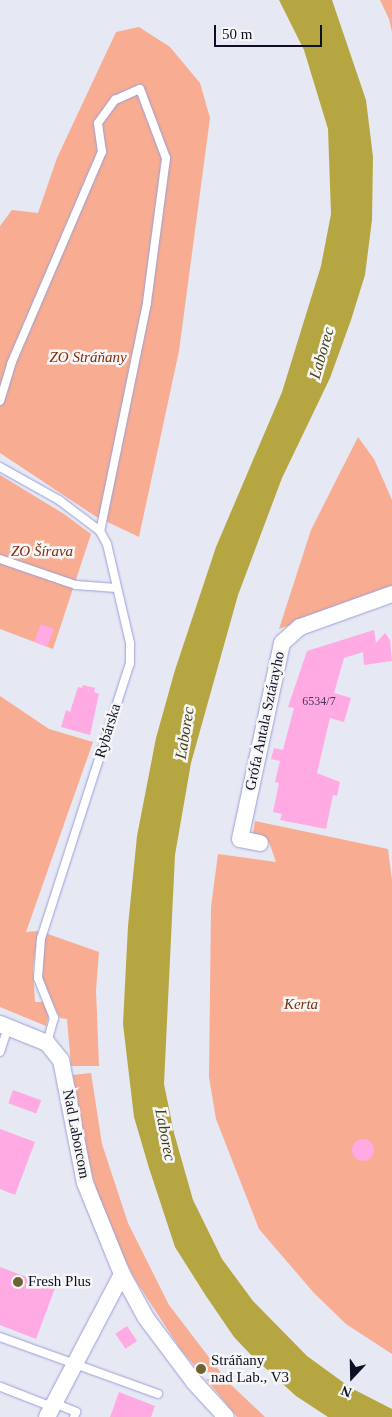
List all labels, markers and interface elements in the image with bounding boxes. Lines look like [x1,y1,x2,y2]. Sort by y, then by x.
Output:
scale bar [217,15,324,47]
text: 50 m [222,26,252,42]
water label: Laborec [306,325,338,381]
park label: ZO Stráňany [49,349,127,367]
park label: ZO Šírava [11,543,73,561]
street label: Grófa Antala Sztárayho [241,649,289,793]
house number: 6534/7 [302,695,336,709]
street label: Rybárska [91,702,125,760]
water label: Laborec [171,705,199,761]
park label: Kerta [284,996,318,1014]
street label: Nad Laborcom [59,1088,93,1180]
water label: Laborec [151,1107,179,1163]
place label: Fresh Plus [28,1273,91,1291]
marker: Fresh Plus [12,1276,24,1288]
place label: Stráňany nad Lab., V3 [211,1351,289,1386]
north arrow [327,1352,377,1402]
marker: Stráňany nad Lab., V3 [195,1363,207,1375]
text: N [339,1383,354,1400]

